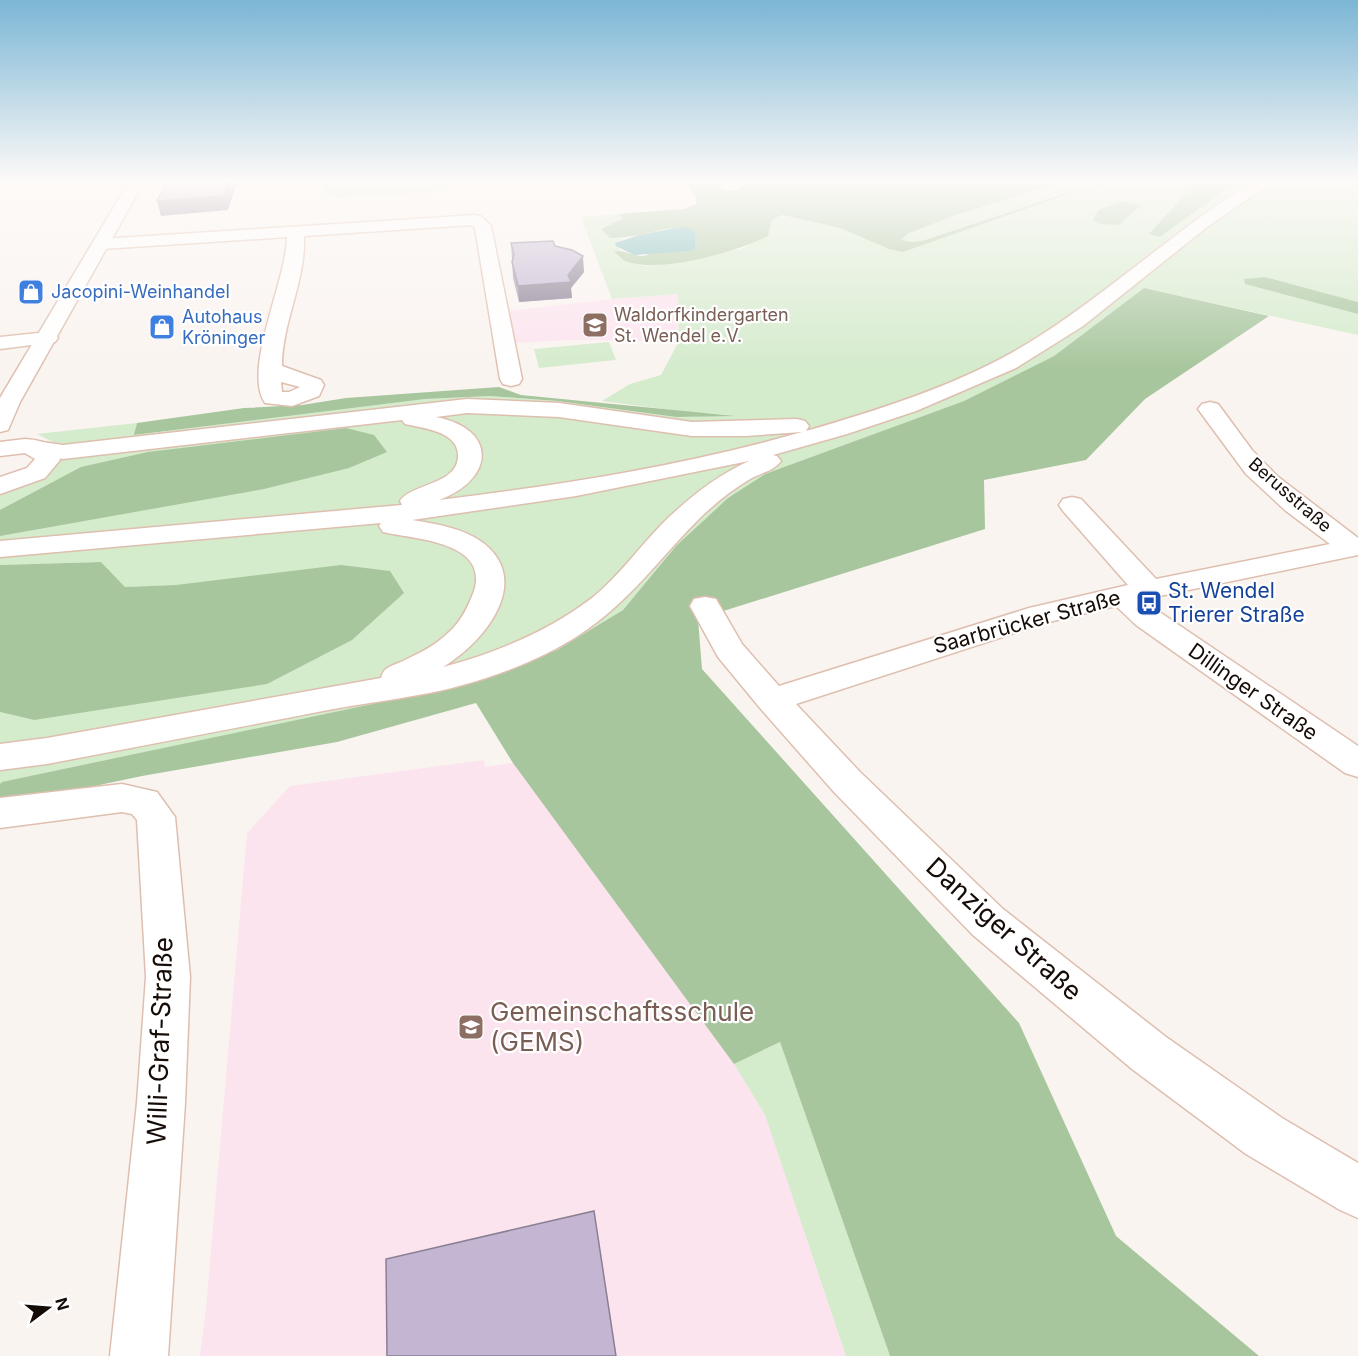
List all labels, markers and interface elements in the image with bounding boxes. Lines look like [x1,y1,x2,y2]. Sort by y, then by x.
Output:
shop icon: Jacopini-Weinhandel [16,277,46,307]
place label: Jacopini-Weinhandel [51,281,230,302]
place label: Waldorfkindergarten St. Wendel e.V. [614,304,789,346]
place label: Autohaus Kröninger [182,306,266,348]
school or university icon: Waldorfkindergarten St. Wendel e.V. [580,310,610,340]
shop icon: Autohaus Kröninger [147,312,177,342]
street label: Berusstraße [1245,453,1336,536]
place label: St. Wendel Trierer Straße [1168,578,1305,627]
street label: Saarbrücker Straße [931,584,1123,659]
bus stop icon: St. Wendel Trierer Straße [1134,588,1164,618]
street label: Dillinger Straße [1184,638,1323,745]
street label: Danziger Straße [920,851,1088,1007]
street label: Willi-Graf-Straße [140,936,179,1146]
place label: Gemeinschaftsschule (GEMS) [490,996,754,1057]
school or university icon: Gemeinschaftsschule (GEMS) [456,1012,486,1042]
north arrow [18,1278,78,1338]
text: N [51,1295,74,1312]

